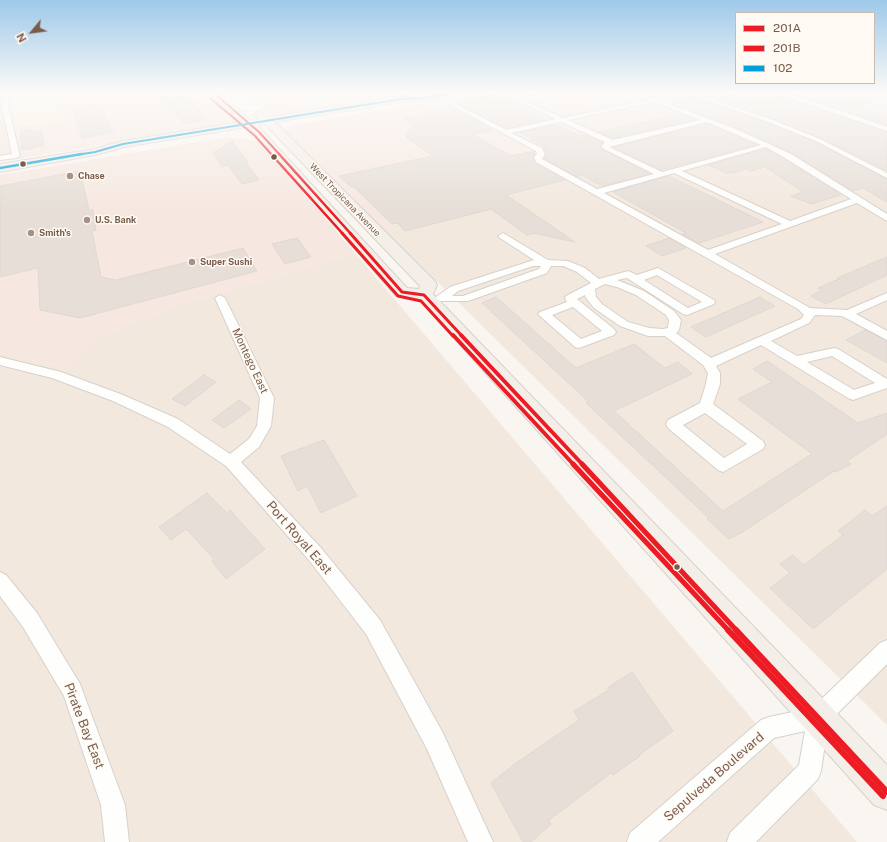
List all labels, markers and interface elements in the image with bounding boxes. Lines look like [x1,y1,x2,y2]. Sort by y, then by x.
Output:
north arrow [12,12,52,52]
legend [735,12,875,84]
text: 201A [773,21,801,35]
text: N [14,31,29,44]
text: 201B [773,41,800,55]
text: 102 [773,61,792,75]
unlabelled marker [269,152,279,162]
unlabelled marker [18,159,28,169]
street label: West Tropicana Avenue [307,161,383,239]
marker: Chase [65,171,75,181]
place label: Chase [78,171,105,181]
marker: U.S. Bank [82,215,92,225]
place label: U.S. Bank [95,215,136,225]
marker: Smith's [26,228,36,238]
place label: Smith's [39,228,71,238]
marker: Super Sushi [187,257,197,267]
place label: Super Sushi [200,257,252,267]
street label: Montego East [229,326,271,396]
street label: Port Royal East [263,498,335,578]
unlabelled marker [672,562,682,572]
street label: Pirate Bay East [60,681,108,771]
street label: Sepulveda Boulevard [661,729,767,825]

